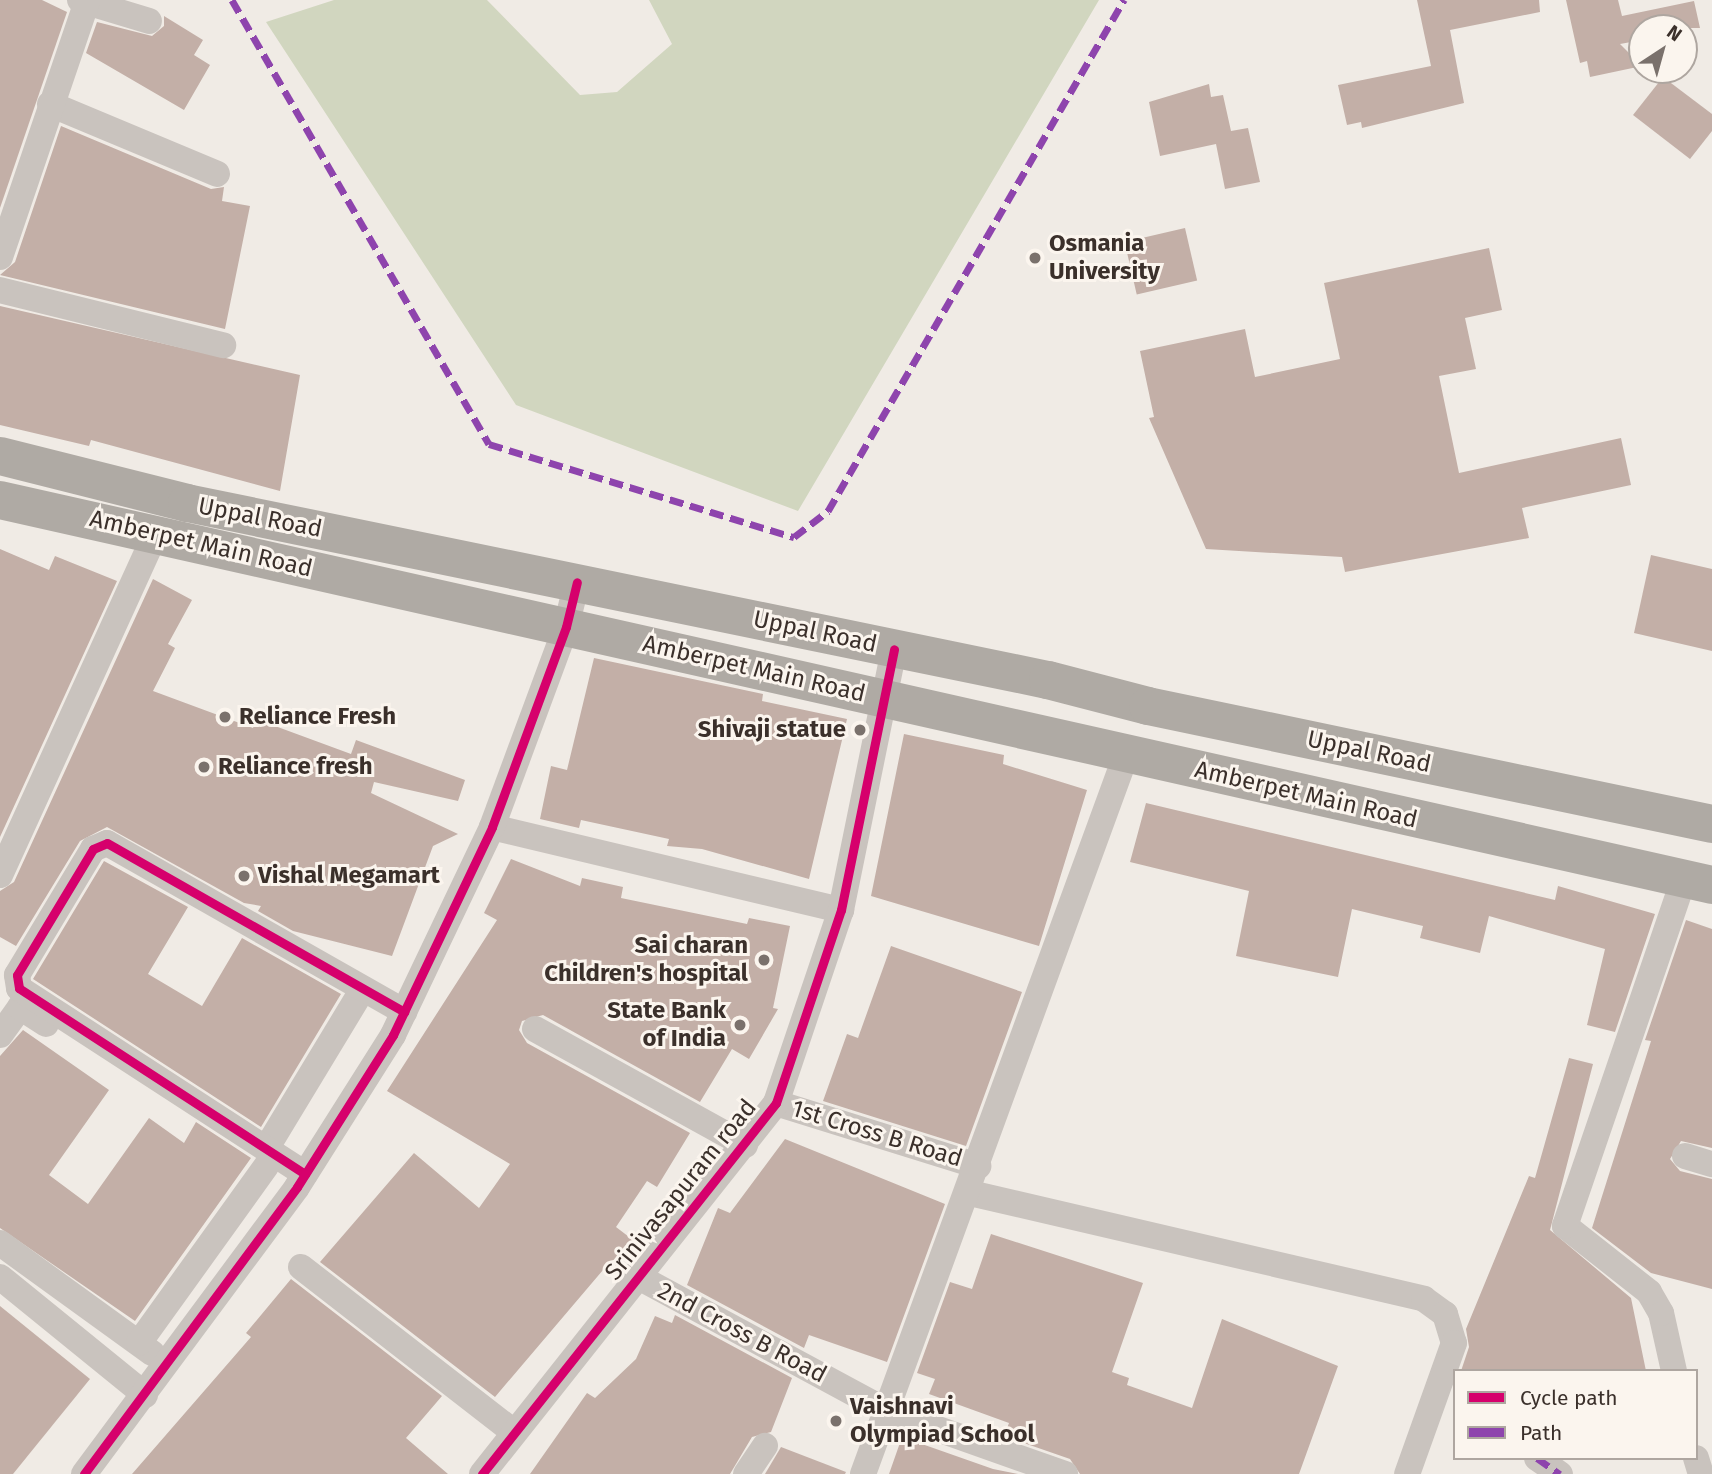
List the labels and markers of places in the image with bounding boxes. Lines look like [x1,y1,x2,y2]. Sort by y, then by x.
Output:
place label: Osmania University [1049,230,1160,286]
marker: Osmania University [1027,250,1043,266]
place label: Reliance Fresh [239,703,396,731]
marker: Reliance Fresh [217,709,233,725]
place label: Shivaji statue [698,716,846,744]
marker: Shivaji statue [852,722,868,738]
place label: Reliance fresh [218,753,373,781]
marker: Reliance fresh [196,759,212,775]
place label: Vishal Megamart [258,862,440,890]
marker: Vishal Megamart [236,868,252,884]
place label: Sai charan Children's hospital [544,932,748,988]
marker: Sai charan Children's hospital [754,950,774,970]
place label: State Bank of India [607,997,726,1053]
marker: State Bank of India [732,1017,748,1033]
place label: Vaishnavi Olympiad School [850,1393,1035,1449]
marker: Vaishnavi Olympiad School [828,1413,844,1429]

